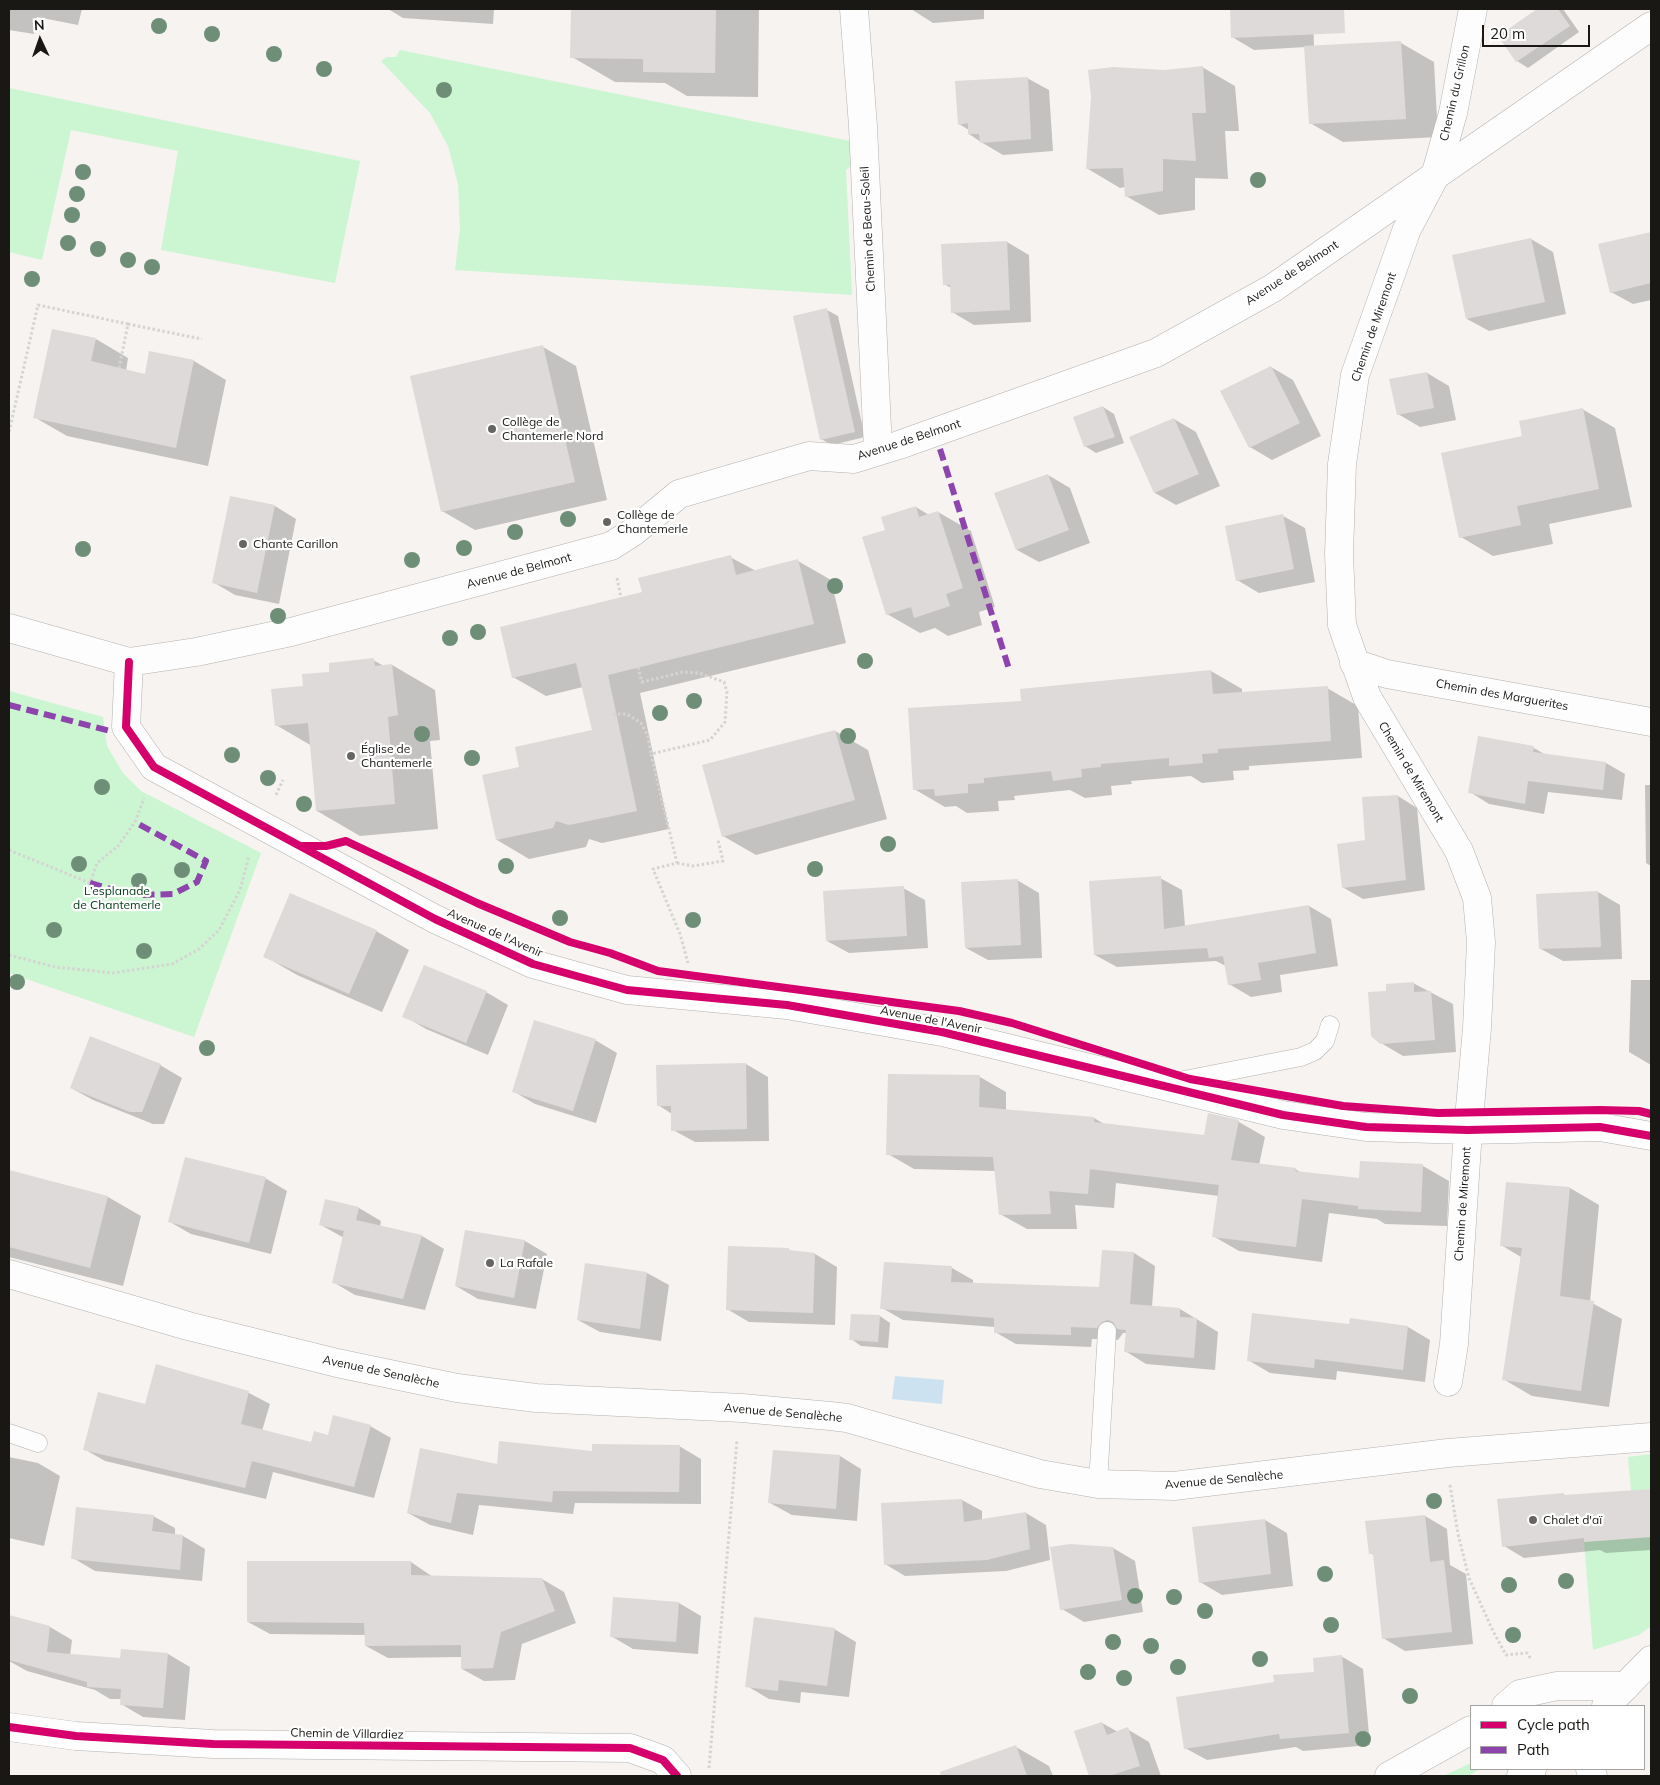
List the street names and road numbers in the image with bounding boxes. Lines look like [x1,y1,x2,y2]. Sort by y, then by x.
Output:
street label: Chemin du Grillon [1437,44,1473,142]
street label: Chemin de Beau-Soleil [858,166,878,292]
street label: Avenue de Belmont [1243,238,1341,308]
street label: Chemin de Miremont [1349,270,1399,384]
street label: Avenue de Belmont [855,416,963,464]
street label: Avenue de Belmont [465,550,573,592]
street label: Chemin des Marguerites [1435,676,1569,714]
street label: Chemin de Miremont [1375,719,1447,825]
street label: Avenue de l'Avenir [445,906,545,960]
street label: Avenue de l'Avenir [879,1003,983,1037]
street label: Chemin de Miremont [1452,1146,1474,1262]
street label: Avenue de Senalèche [321,1353,441,1391]
street label: Avenue de Senalèche [723,1401,843,1425]
street label: Avenue de Senalèche [1164,1468,1284,1492]
street label: Chemin de Villardiez [290,1726,404,1742]

